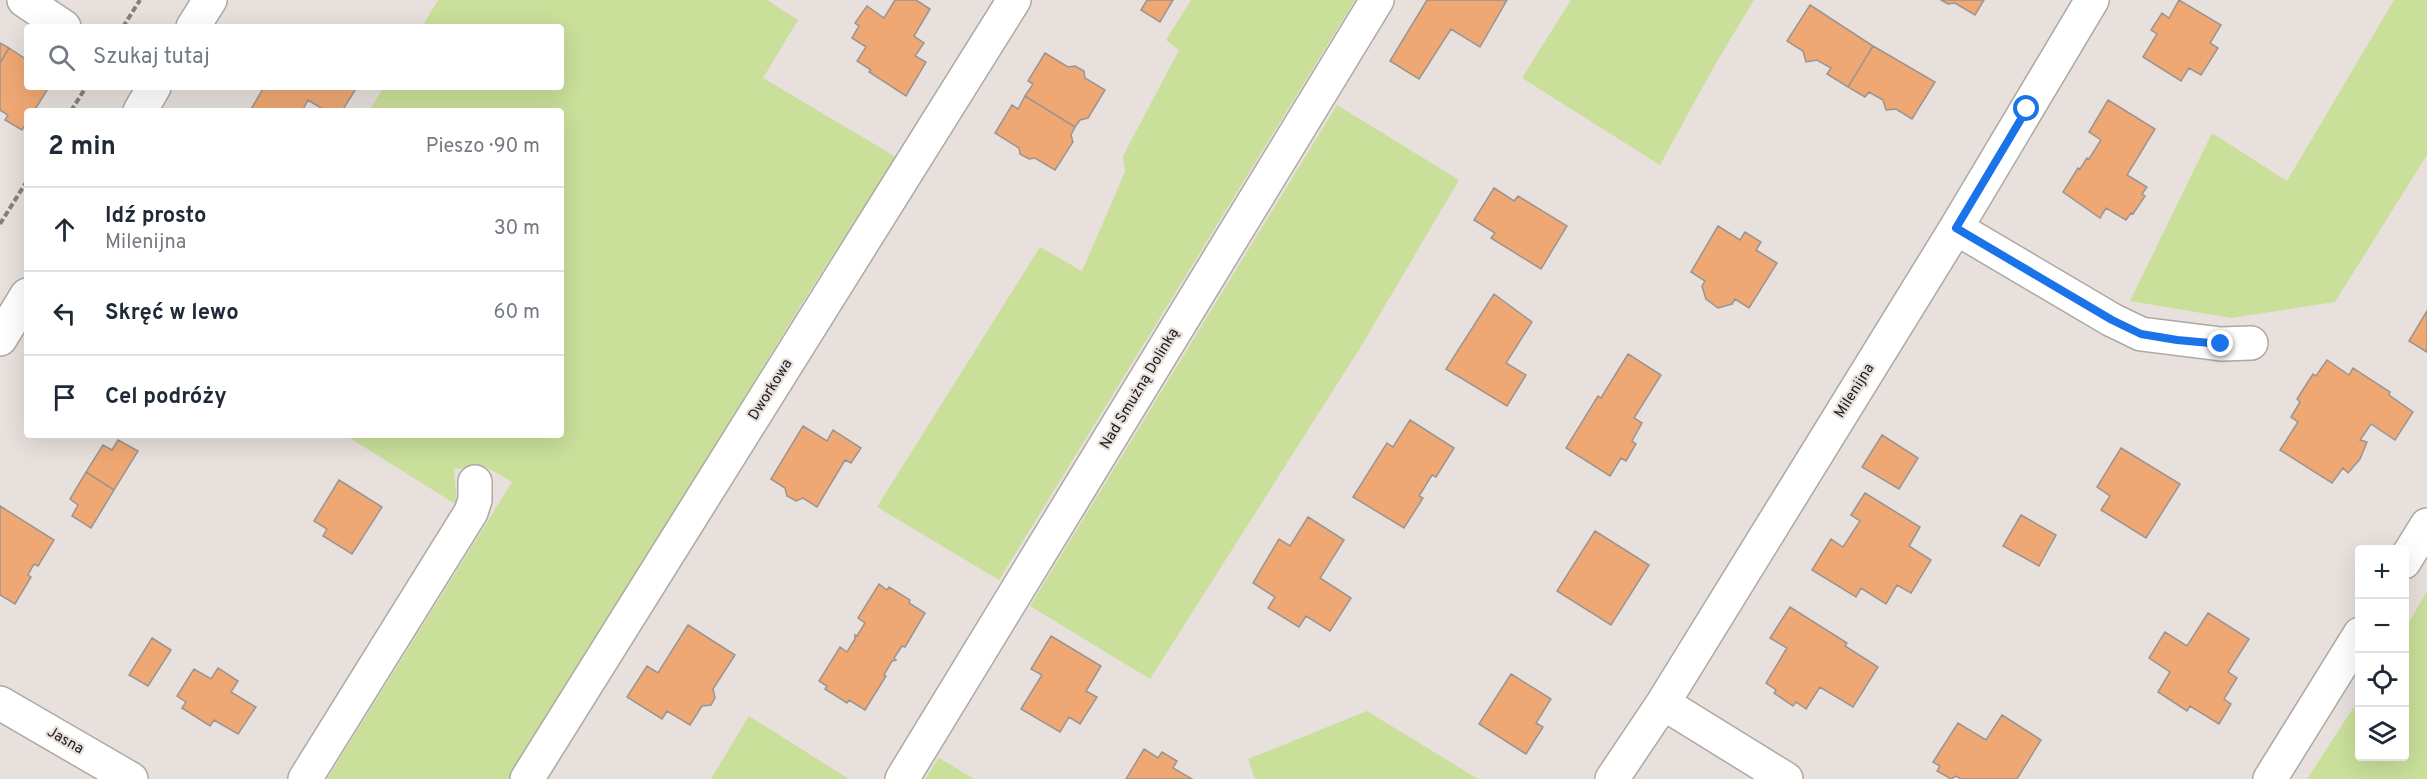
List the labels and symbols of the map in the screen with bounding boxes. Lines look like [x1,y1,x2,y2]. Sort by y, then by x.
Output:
route start [2013,95,2039,121]
street label: Nad Smużną Dolinką [1096,325,1184,453]
route end [2207,330,2233,356]
street label: Dworkowa [745,356,797,424]
street label: Milenijna [1831,360,1879,422]
street label: Jasna [43,723,87,759]

